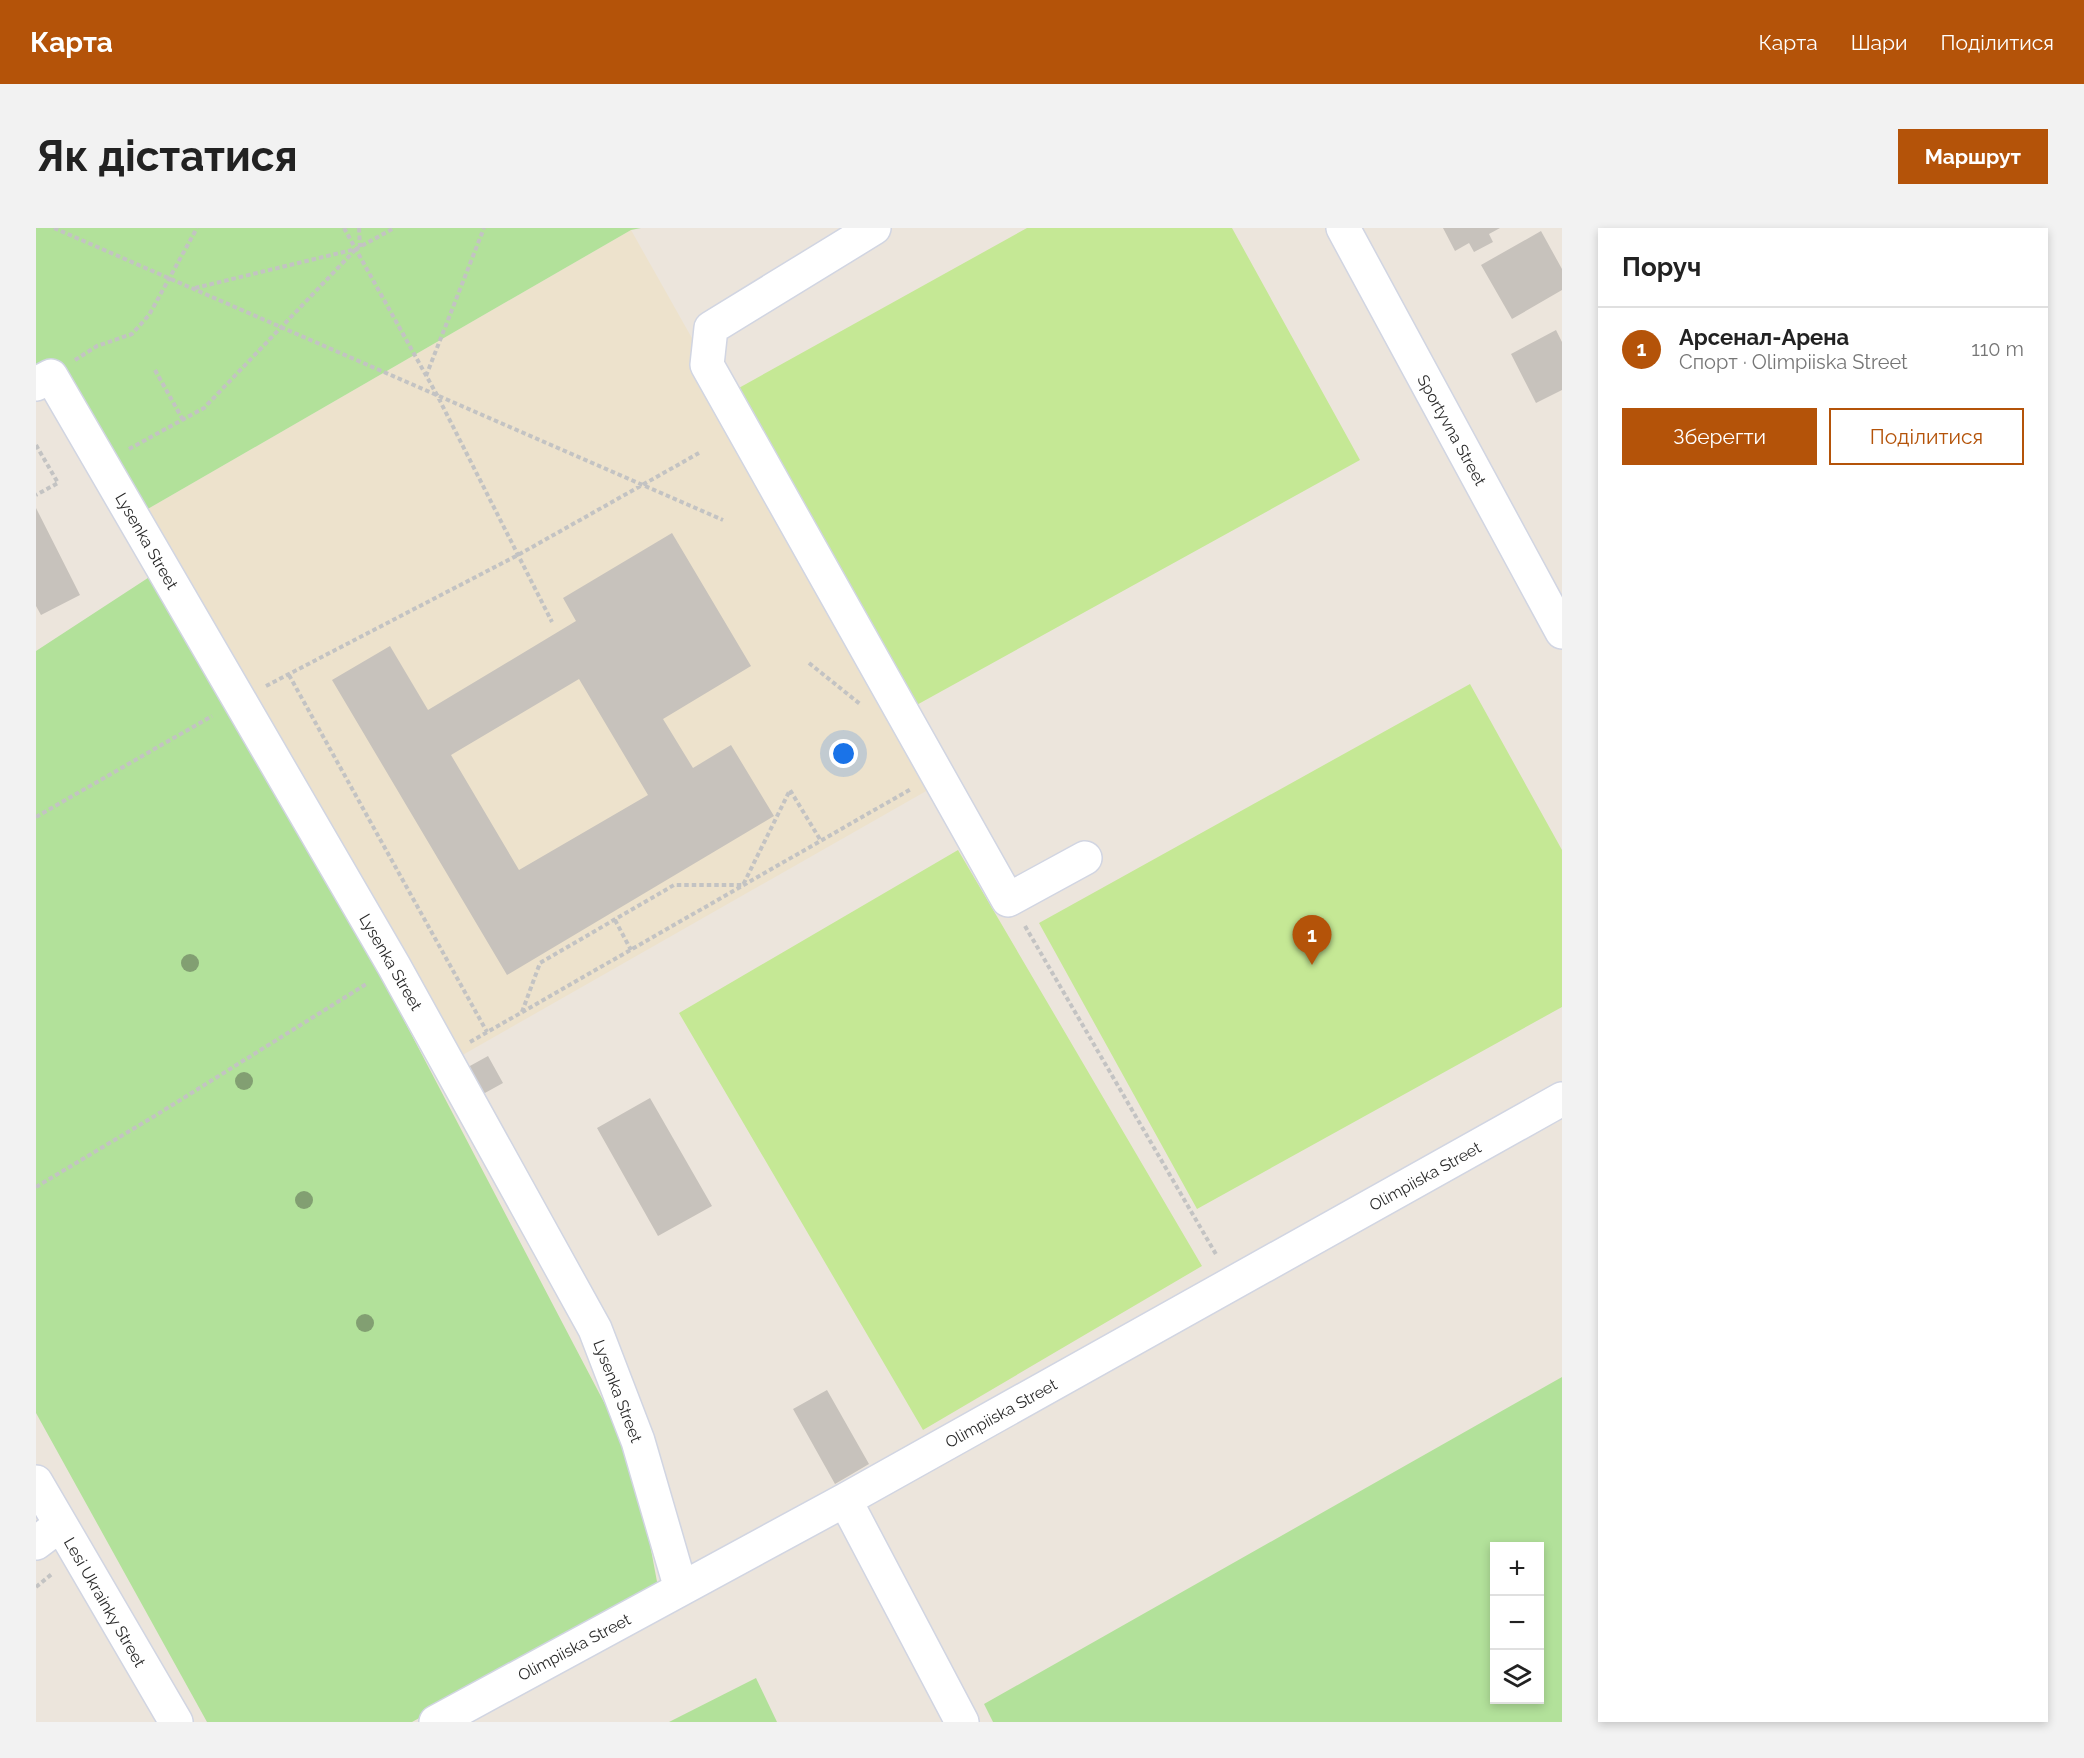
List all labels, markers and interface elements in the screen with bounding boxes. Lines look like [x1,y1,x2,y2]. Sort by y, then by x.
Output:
text: Карта [30,26,113,59]
text: Карта [1759,30,1818,55]
text: Шари [1851,30,1908,55]
text: Поділитися [1941,30,2054,55]
button: Маршрут [1898,129,2048,184]
text: Як дістатися [36,132,298,181]
text: Поруч [1622,252,1701,282]
text: Арсенал-Арена [1679,324,1849,350]
text: 1 [1637,337,1646,361]
text: 110 m [1971,337,2024,361]
text: Спорт · Olimpiiska Street [1679,350,1908,374]
street label: Sportyvna Street [1413,372,1490,490]
button: Зберегти [1622,408,1817,465]
button: Поділитися [1829,408,2024,465]
street label: Lysenka Street [111,489,182,594]
your location [829,739,858,768]
street label: Lysenka Street [355,910,426,1015]
pin: 1 [1292,916,1332,965]
street label: Olimpiiska Street [1366,1138,1485,1215]
street label: Lysenka Street [589,1337,646,1446]
street label: Olimpiiska Street [942,1375,1061,1452]
street label: Lesi Ukrainky Street [60,1534,150,1671]
map controls [1490,1542,1544,1704]
button: + [1490,1542,1544,1596]
button: − [1490,1596,1544,1650]
street label: Olimpiiska Street [515,1609,634,1685]
button: layers [1490,1650,1544,1704]

